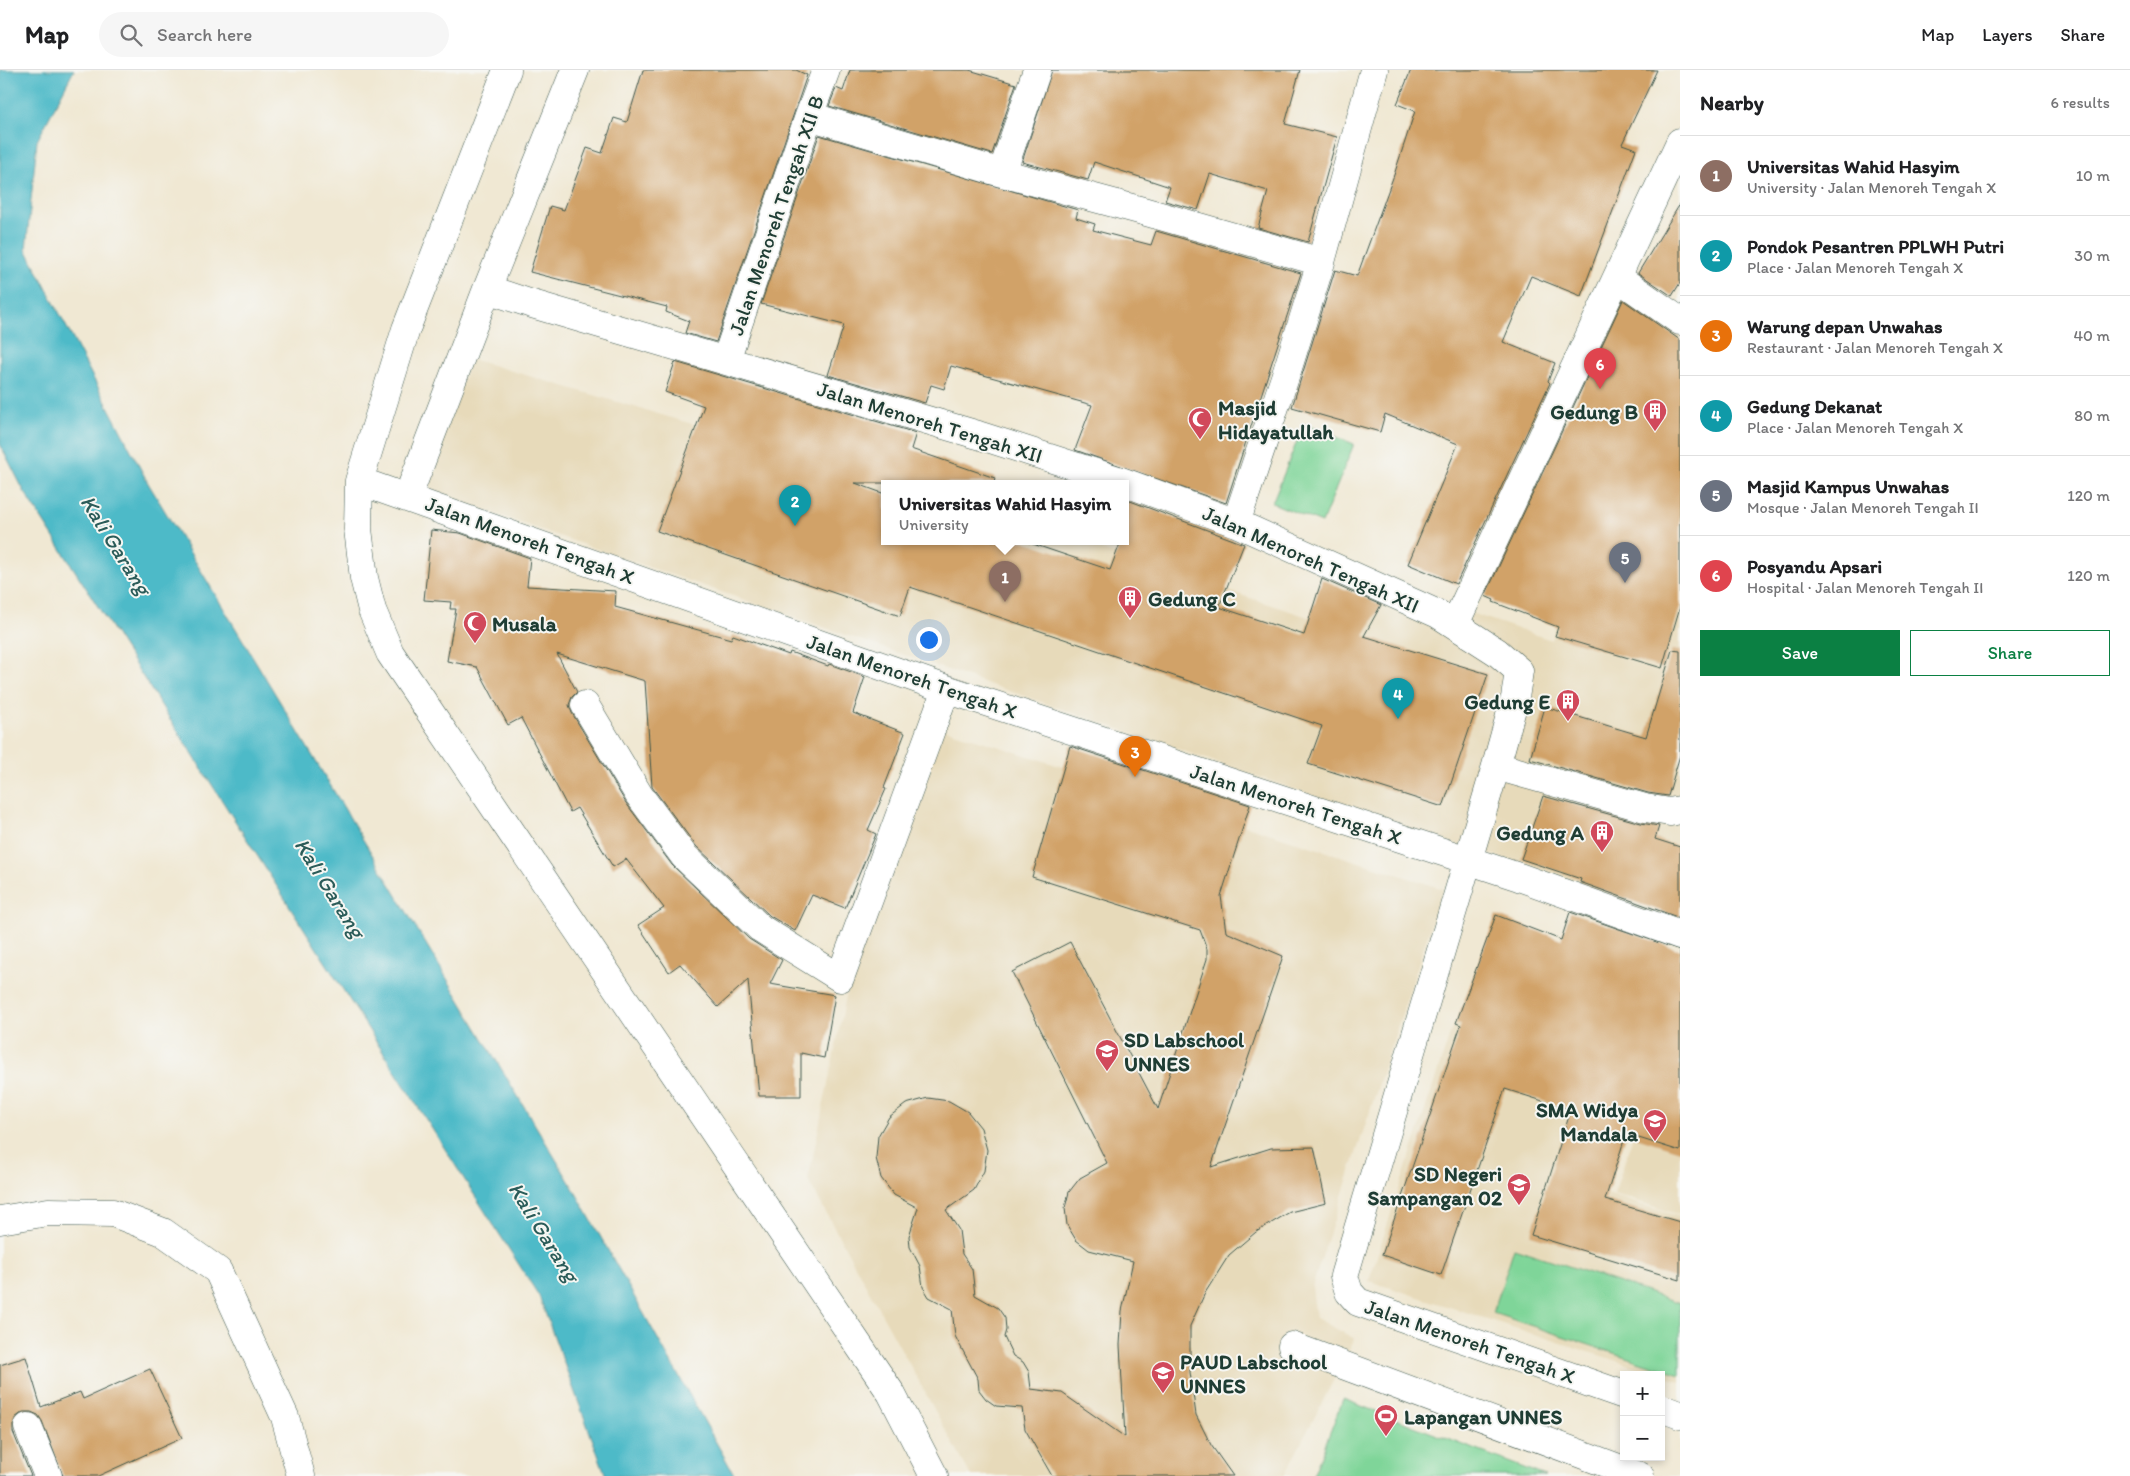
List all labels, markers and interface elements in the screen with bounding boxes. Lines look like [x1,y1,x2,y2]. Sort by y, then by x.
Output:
search box [99,12,449,57]
text: Map [25,20,69,49]
icon: search [117,21,145,49]
text: Search here [157,23,252,46]
text: Map [1921,24,1954,46]
text: Layers [1982,24,2032,46]
text: Share [2060,24,2105,46]
text: Nearby [1700,90,1764,115]
street label: Jalan Menoreh Tengah XII B [723,92,829,338]
text: 6 results [2050,93,2110,112]
text: Universitas Wahid Hasyim [1747,155,1959,178]
text: 1 [1712,166,1720,185]
text: 10 m [2076,166,2110,185]
text: University · Jalan Menoreh Tengah X [1747,178,1996,197]
text: Pondok Pesantren PPLWH Putri [1747,235,2004,258]
text: 2 [1712,246,1720,265]
text: 30 m [2074,246,2110,265]
text: Place · Jalan Menoreh Tengah X [1747,258,1963,277]
text: Warung depan Unwahas [1747,315,1943,338]
text: 3 [1712,326,1720,345]
text: 40 m [2073,326,2110,345]
text: Restaurant · Jalan Menoreh Tengah X [1747,338,2003,357]
pin: 6 [1584,348,1616,389]
street label: Jalan Menoreh Tengah XII [814,376,1046,468]
place label: Masjid Hidayatullah [1218,395,1334,445]
text: Gedung Dekanat [1747,395,1882,418]
building icon: Gedung B [1642,398,1668,432]
place label: Gedung B [1550,399,1638,425]
mosque icon: Masjid Hidayatullah [1187,406,1213,440]
text: 4 [1711,406,1721,425]
text: 80 m [2074,406,2110,425]
text: Place · Jalan Menoreh Tengah X [1747,418,1963,437]
text: Masjid Kampus Unwahas [1747,475,1949,498]
popup [881,480,1129,545]
pin: 2 [779,485,811,526]
text: 5 [1712,486,1720,505]
text: 120 m [2067,486,2110,505]
water label: Kali Garang [75,490,159,602]
street label: Jalan Menoreh Tengah X [422,490,639,590]
text: Universitas Wahid Hasyim [899,492,1111,515]
text: Mosque · Jalan Menoreh Tengah II [1747,498,1979,517]
street label: Jalan Menoreh Tengah XII [1199,500,1423,618]
text: University [899,515,969,534]
pin: 5 [1609,542,1641,583]
text: Posyandu Apsari [1747,555,1882,578]
pin: 1 [989,561,1021,602]
text: 6 [1712,566,1720,585]
text: 120 m [2067,566,2110,585]
text: Hospital · Jalan Menoreh Tengah II [1747,578,1983,597]
building icon: Gedung C [1117,585,1143,619]
place label: Gedung C [1148,586,1236,612]
mosque icon: Musala [462,610,488,644]
place label: Musala [492,611,558,636]
your location [916,627,942,653]
street label: Jalan Menoreh Tengah X [804,628,1021,724]
button: Save [1700,630,1900,676]
button: Share [1910,630,2110,676]
pin: 4 [1382,678,1414,719]
building icon: Gedung E [1555,688,1581,722]
place label: Gedung E [1464,689,1550,715]
pin: 3 [1119,736,1151,777]
street label: Jalan Menoreh Tengah X [1187,758,1405,850]
building icon: Gedung A [1589,819,1615,853]
place label: Gedung A [1496,820,1585,846]
water label: Kali Garang [289,833,373,945]
place label: SD Labschool UNNES [1124,1027,1245,1076]
school or university icon: SD Labschool UNNES [1094,1038,1120,1072]
place label: SMA Widya Mandala [1536,1097,1639,1146]
school or university icon: SMA Widya Mandala [1642,1108,1668,1142]
place label: SD Negeri Sampangan 02 [1367,1161,1502,1211]
school or university icon: SD Negeri Sampangan 02 [1506,1172,1532,1206]
water label: Kali Garang [503,1177,587,1289]
street label: Jalan Menoreh Tengah X [1362,1293,1579,1389]
place label: PAUD Labschool UNNES [1180,1349,1328,1398]
school or university icon: PAUD Labschool UNNES [1150,1360,1176,1394]
map controls [1620,1371,1665,1461]
button: + [1620,1371,1665,1416]
sports icon: Lapangan UNNES [1373,1403,1399,1437]
place label: Lapangan UNNES [1404,1404,1562,1430]
button: − [1620,1416,1665,1461]

